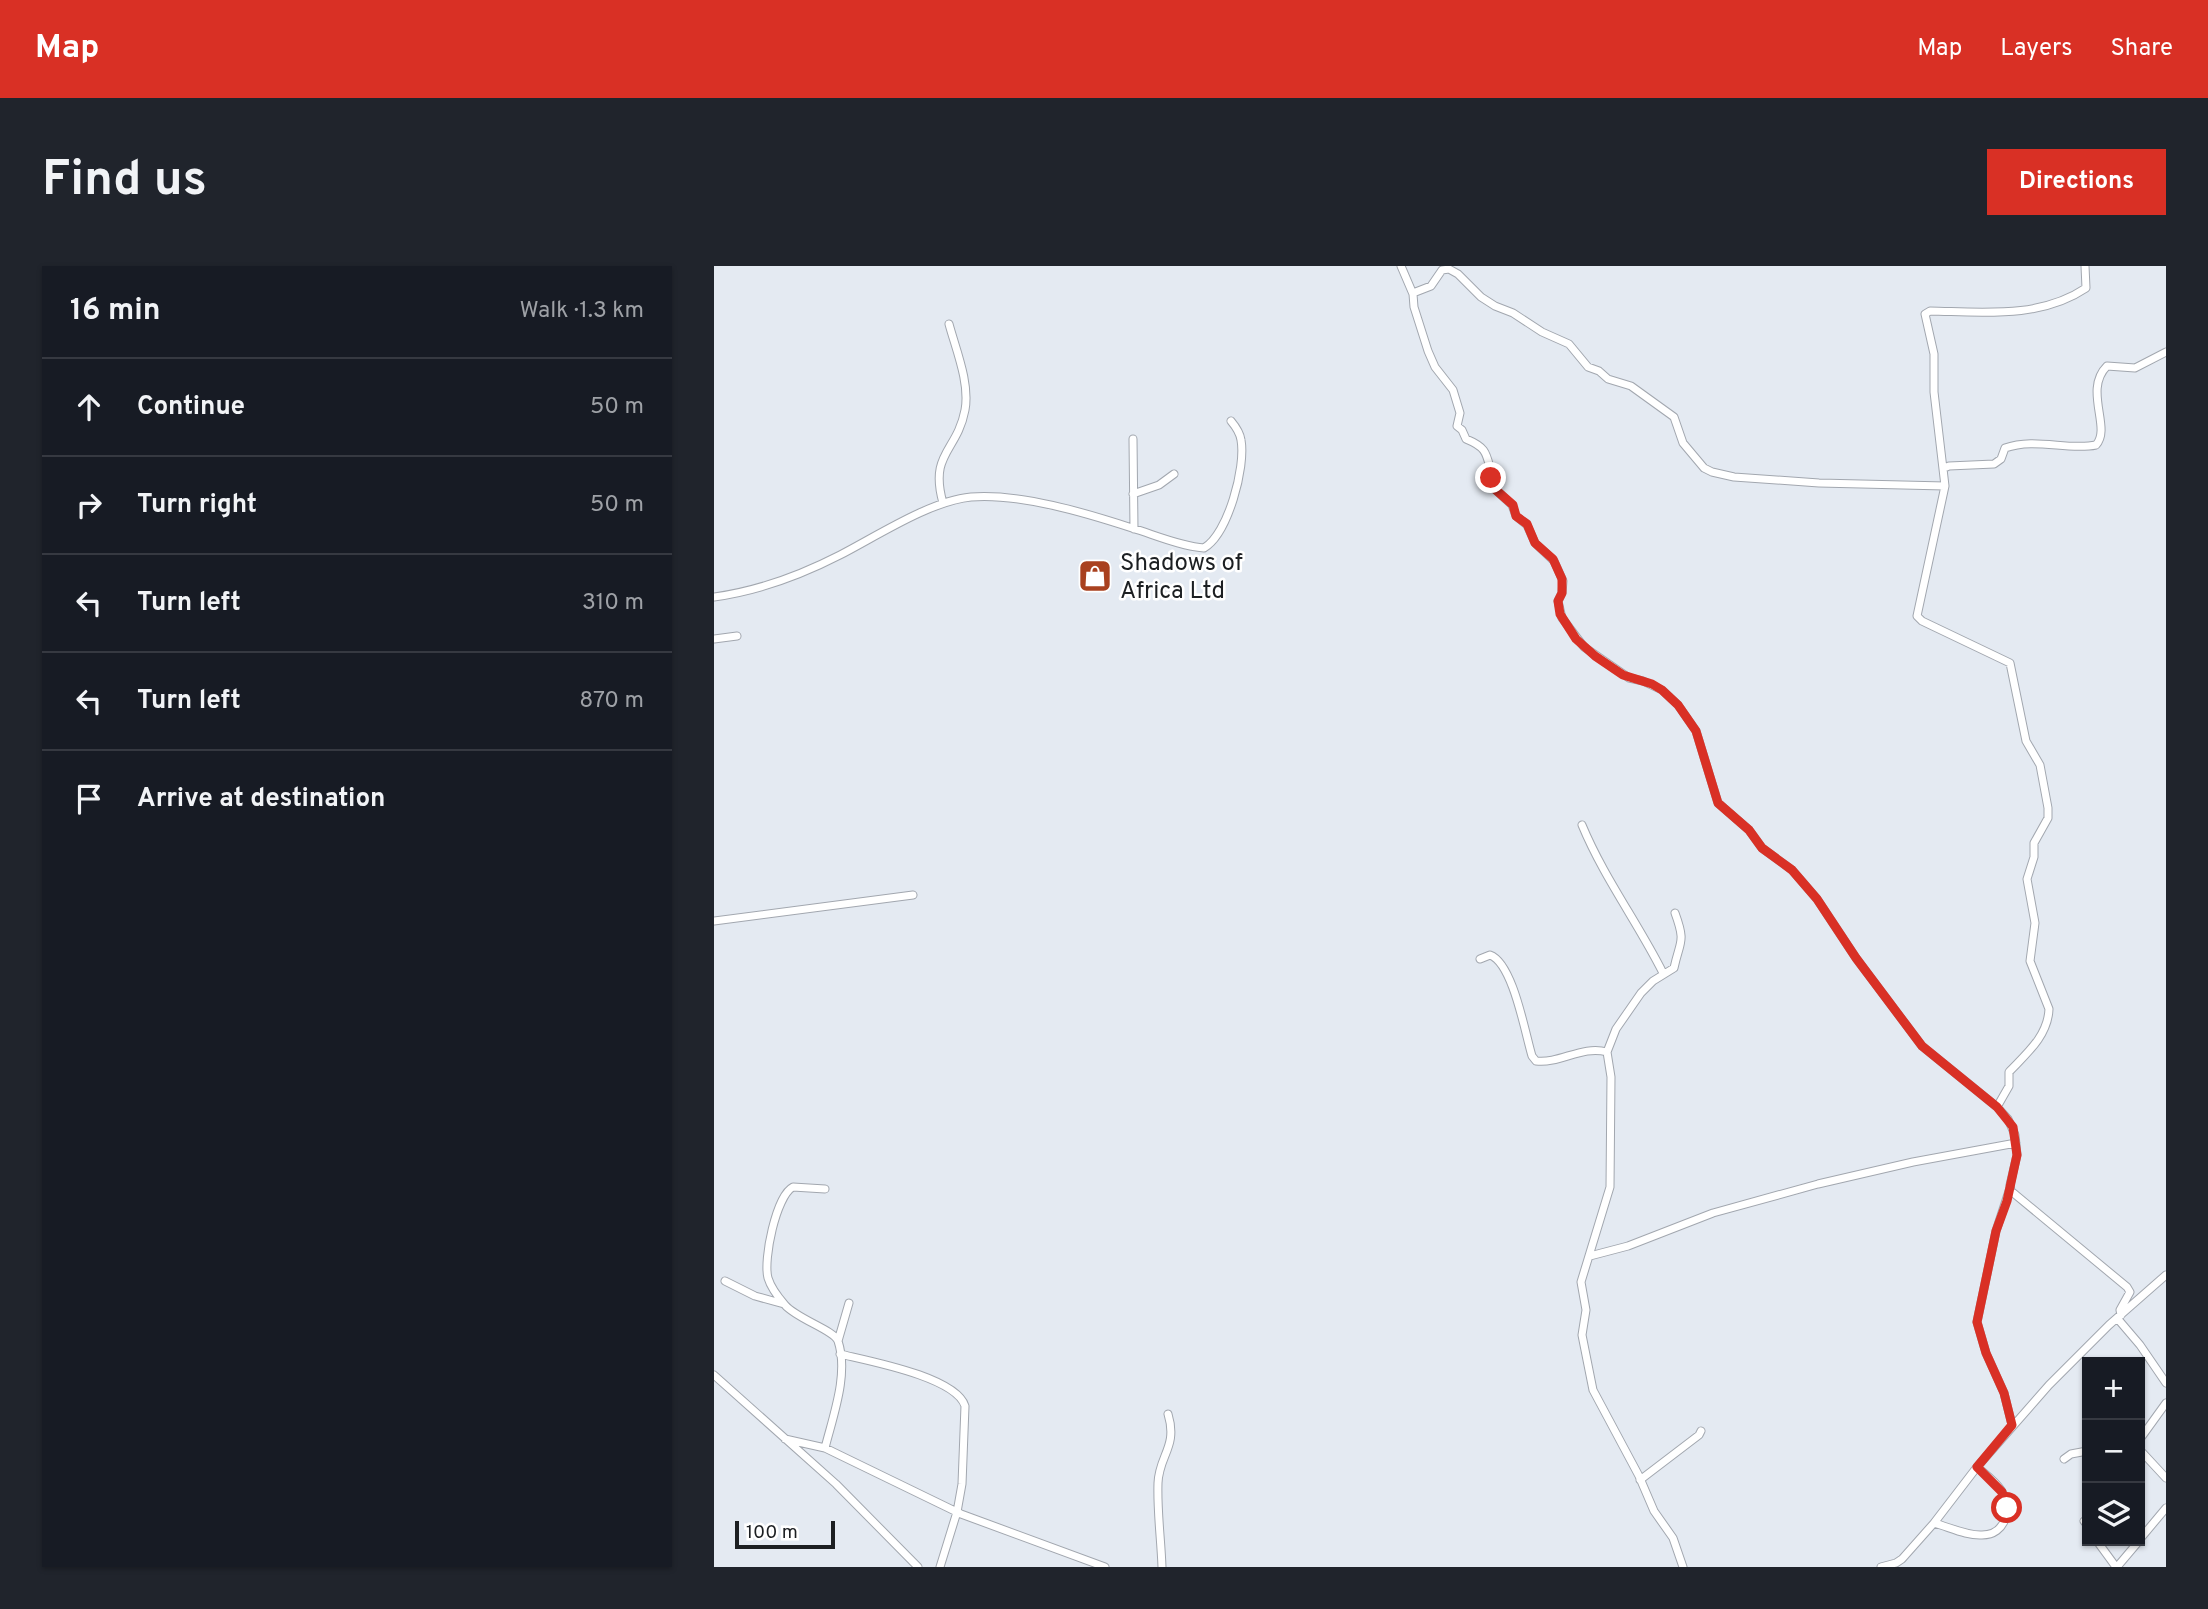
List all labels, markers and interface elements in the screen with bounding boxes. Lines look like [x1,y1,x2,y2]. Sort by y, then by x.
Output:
text: Map [35,28,99,70]
text: Map [1917,34,1962,64]
text: Layers [2000,34,2072,64]
text: Share [2110,34,2173,64]
button: Directions [1987,149,2166,215]
text: Find us [42,151,207,213]
text: 16 min [70,293,160,330]
text: Walk · 1.3 km [519,297,644,326]
icon: ahead [70,388,108,426]
text: Continue [137,391,245,424]
text: 50 m [590,393,644,422]
route end [1475,462,1506,493]
icon: right [70,486,108,524]
text: Turn right [137,489,257,522]
text: 50 m [590,491,644,520]
place label: Shadows of Africa Ltd [1120,549,1243,607]
shop icon: Shadows of Africa Ltd [1076,557,1114,595]
icon: left [70,584,108,622]
text: Turn left [137,587,241,620]
text: 310 m [582,589,644,618]
icon: left [70,682,108,720]
text: Turn left [137,685,241,718]
text: 870 m [579,687,644,716]
icon: arrive [70,780,108,818]
text: Arrive at destination [137,783,385,816]
map controls [2082,1357,2145,1546]
button: + [2082,1357,2145,1420]
button: − [2082,1420,2145,1483]
button: layers [2082,1483,2145,1546]
route start [1991,1492,2022,1523]
scale bar [735,1518,835,1550]
text: 100 m [746,1521,798,1545]

